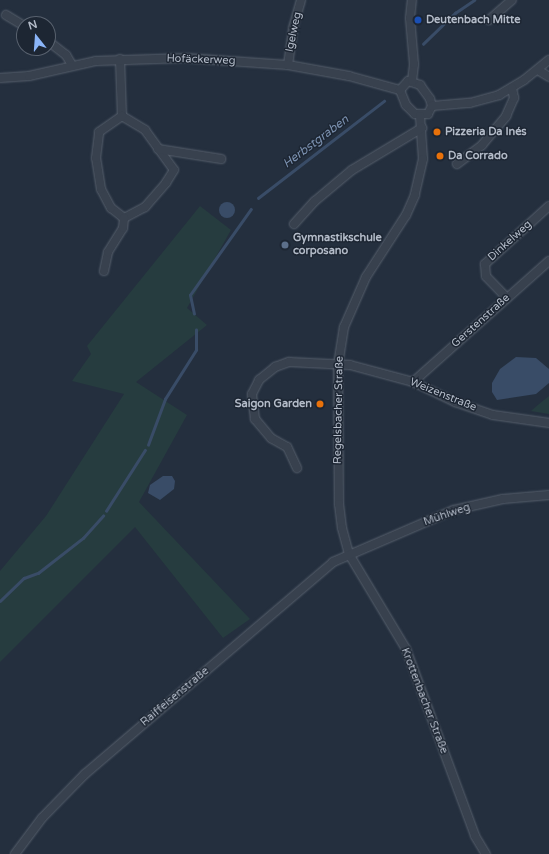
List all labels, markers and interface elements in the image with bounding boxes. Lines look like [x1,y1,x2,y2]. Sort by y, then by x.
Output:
street label: Igelweg [283,11,305,53]
place label: Deutenbach Mitte [426,13,520,27]
marker: Deutenbach Mitte [413,15,423,25]
north arrow [16,16,56,56]
text: N [27,17,39,33]
street label: Hofäckerweg [166,52,236,68]
water label: Herbstgraben [280,113,352,171]
place label: Pizzeria Da Inés [445,125,527,139]
marker: Pizzeria Da Inés [432,127,442,137]
place label: Da Corrado [448,149,508,163]
marker: Da Corrado [435,151,445,161]
street label: Dinkelweg [485,218,535,264]
place label: Gymnastikschule corposano [293,232,382,258]
marker: Gymnastikschule corposano [280,240,290,250]
street label: Gerstenstraße [449,291,513,351]
street label: Regelsbacher Straße [331,356,347,464]
street label: Weizenstraße [408,376,478,414]
place label: Saigon Garden [235,397,312,411]
marker: Saigon Garden [315,399,325,409]
street label: Mühlweg [422,501,472,529]
street label: Krottenbacher Straße [398,646,450,756]
street label: Raiffeisenstraße [138,665,212,729]

